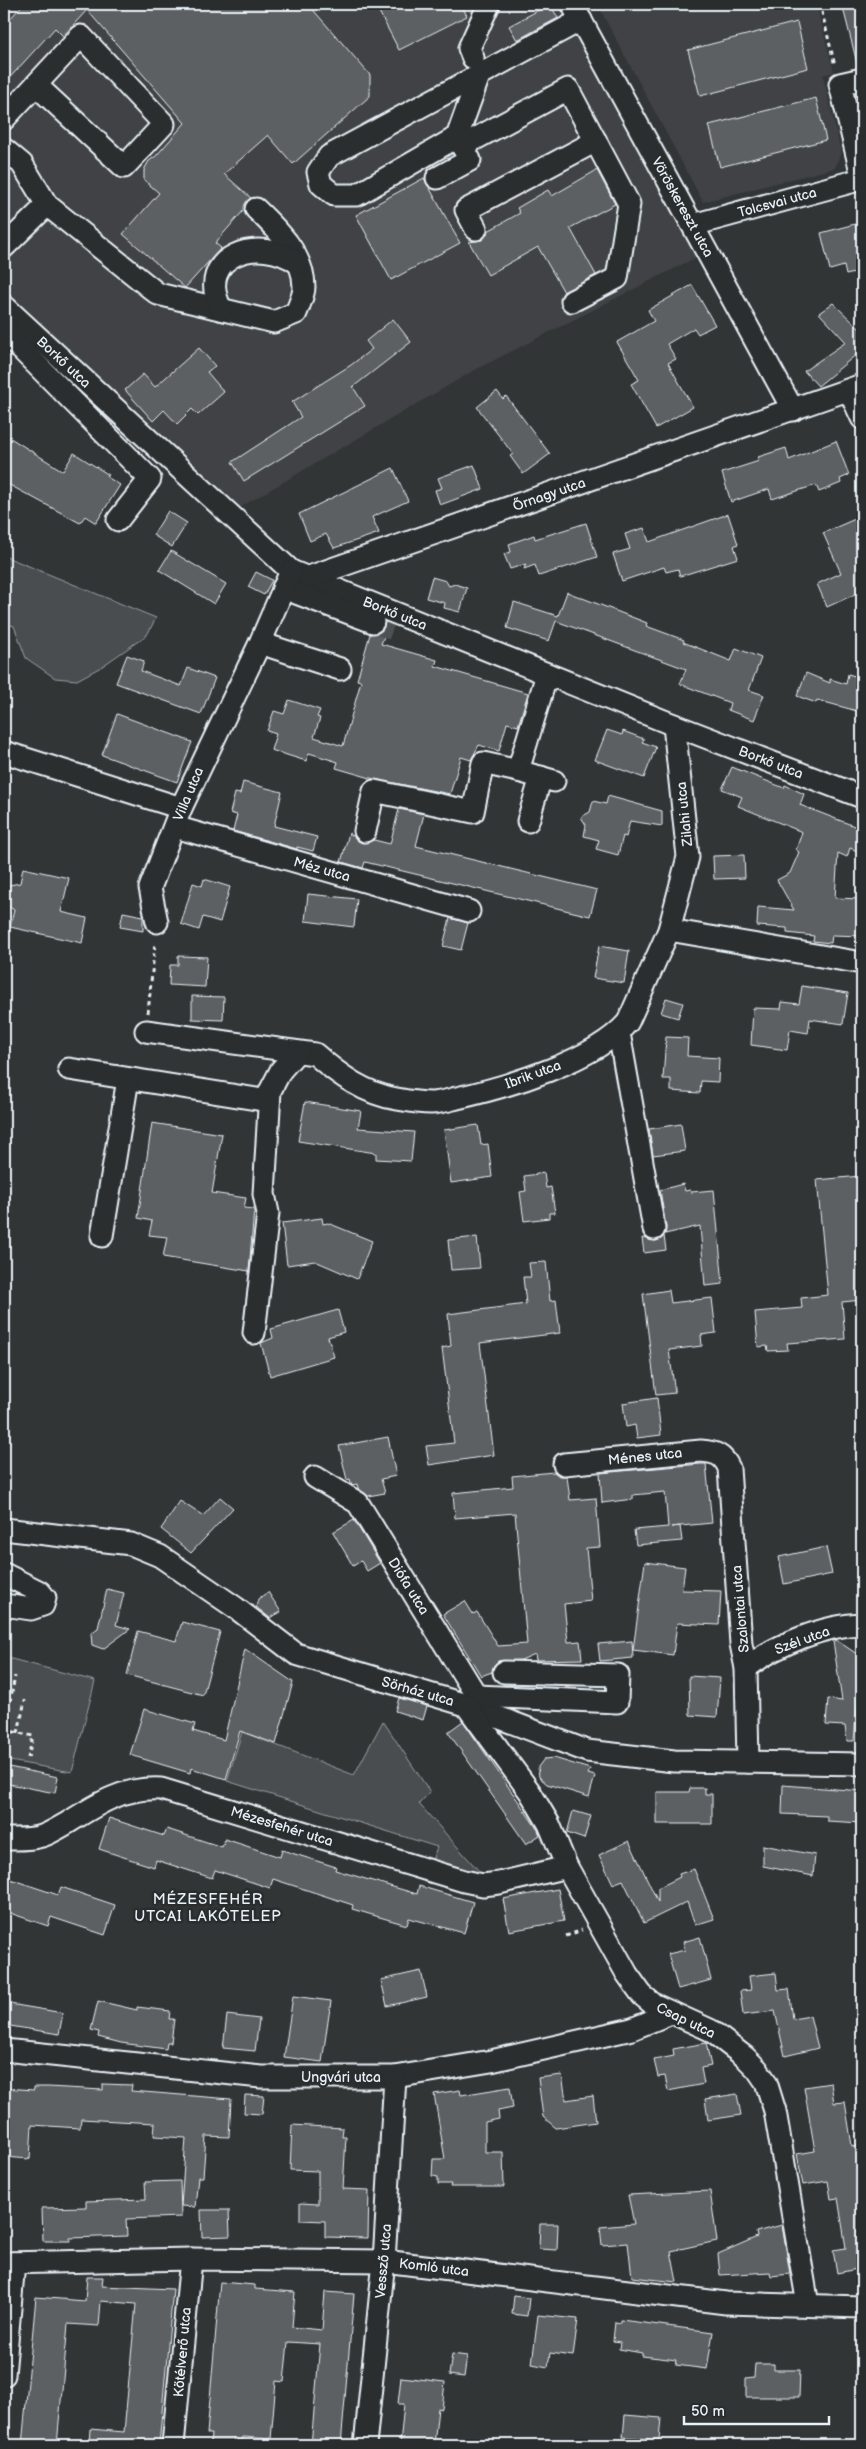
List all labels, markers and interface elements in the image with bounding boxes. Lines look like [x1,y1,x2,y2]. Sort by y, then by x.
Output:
street label: Vöröskereszt utca [648,154,717,260]
street label: Tolcsvai utca [736,184,818,221]
street label: Borkő utca [33,333,94,392]
street label: Őrnagy utca [510,473,588,515]
street label: Borkő utca [360,593,429,634]
street label: Borkő utca [736,742,806,783]
street label: Villa utca [170,765,207,824]
street label: Zilahi utca [673,781,696,848]
street label: Méz utca [292,853,352,886]
street label: Ibrik utca [503,1056,564,1092]
street label: Ménes utca [607,1444,683,1469]
street label: Diófa utca [384,1555,433,1618]
street label: Szalontai utca [728,1564,753,1653]
street label: Szél utca [772,1623,832,1658]
street label: Sörház utca [380,1673,456,1710]
street label: Mézesfehér utca [229,1803,335,1850]
district label: MÉZESFEHÉR UTCAI LAKÓTELEP [134,1890,282,1926]
street label: Csap utca [653,1999,718,2042]
street label: Ungvári utca [301,2069,381,2086]
street label: Vessző utca [372,2223,395,2299]
street label: Komló utca [398,2255,470,2280]
street label: Kötélverő utca [170,2306,195,2398]
scale bar [684,2394,828,2426]
text: 50 m [691,2402,725,2421]

